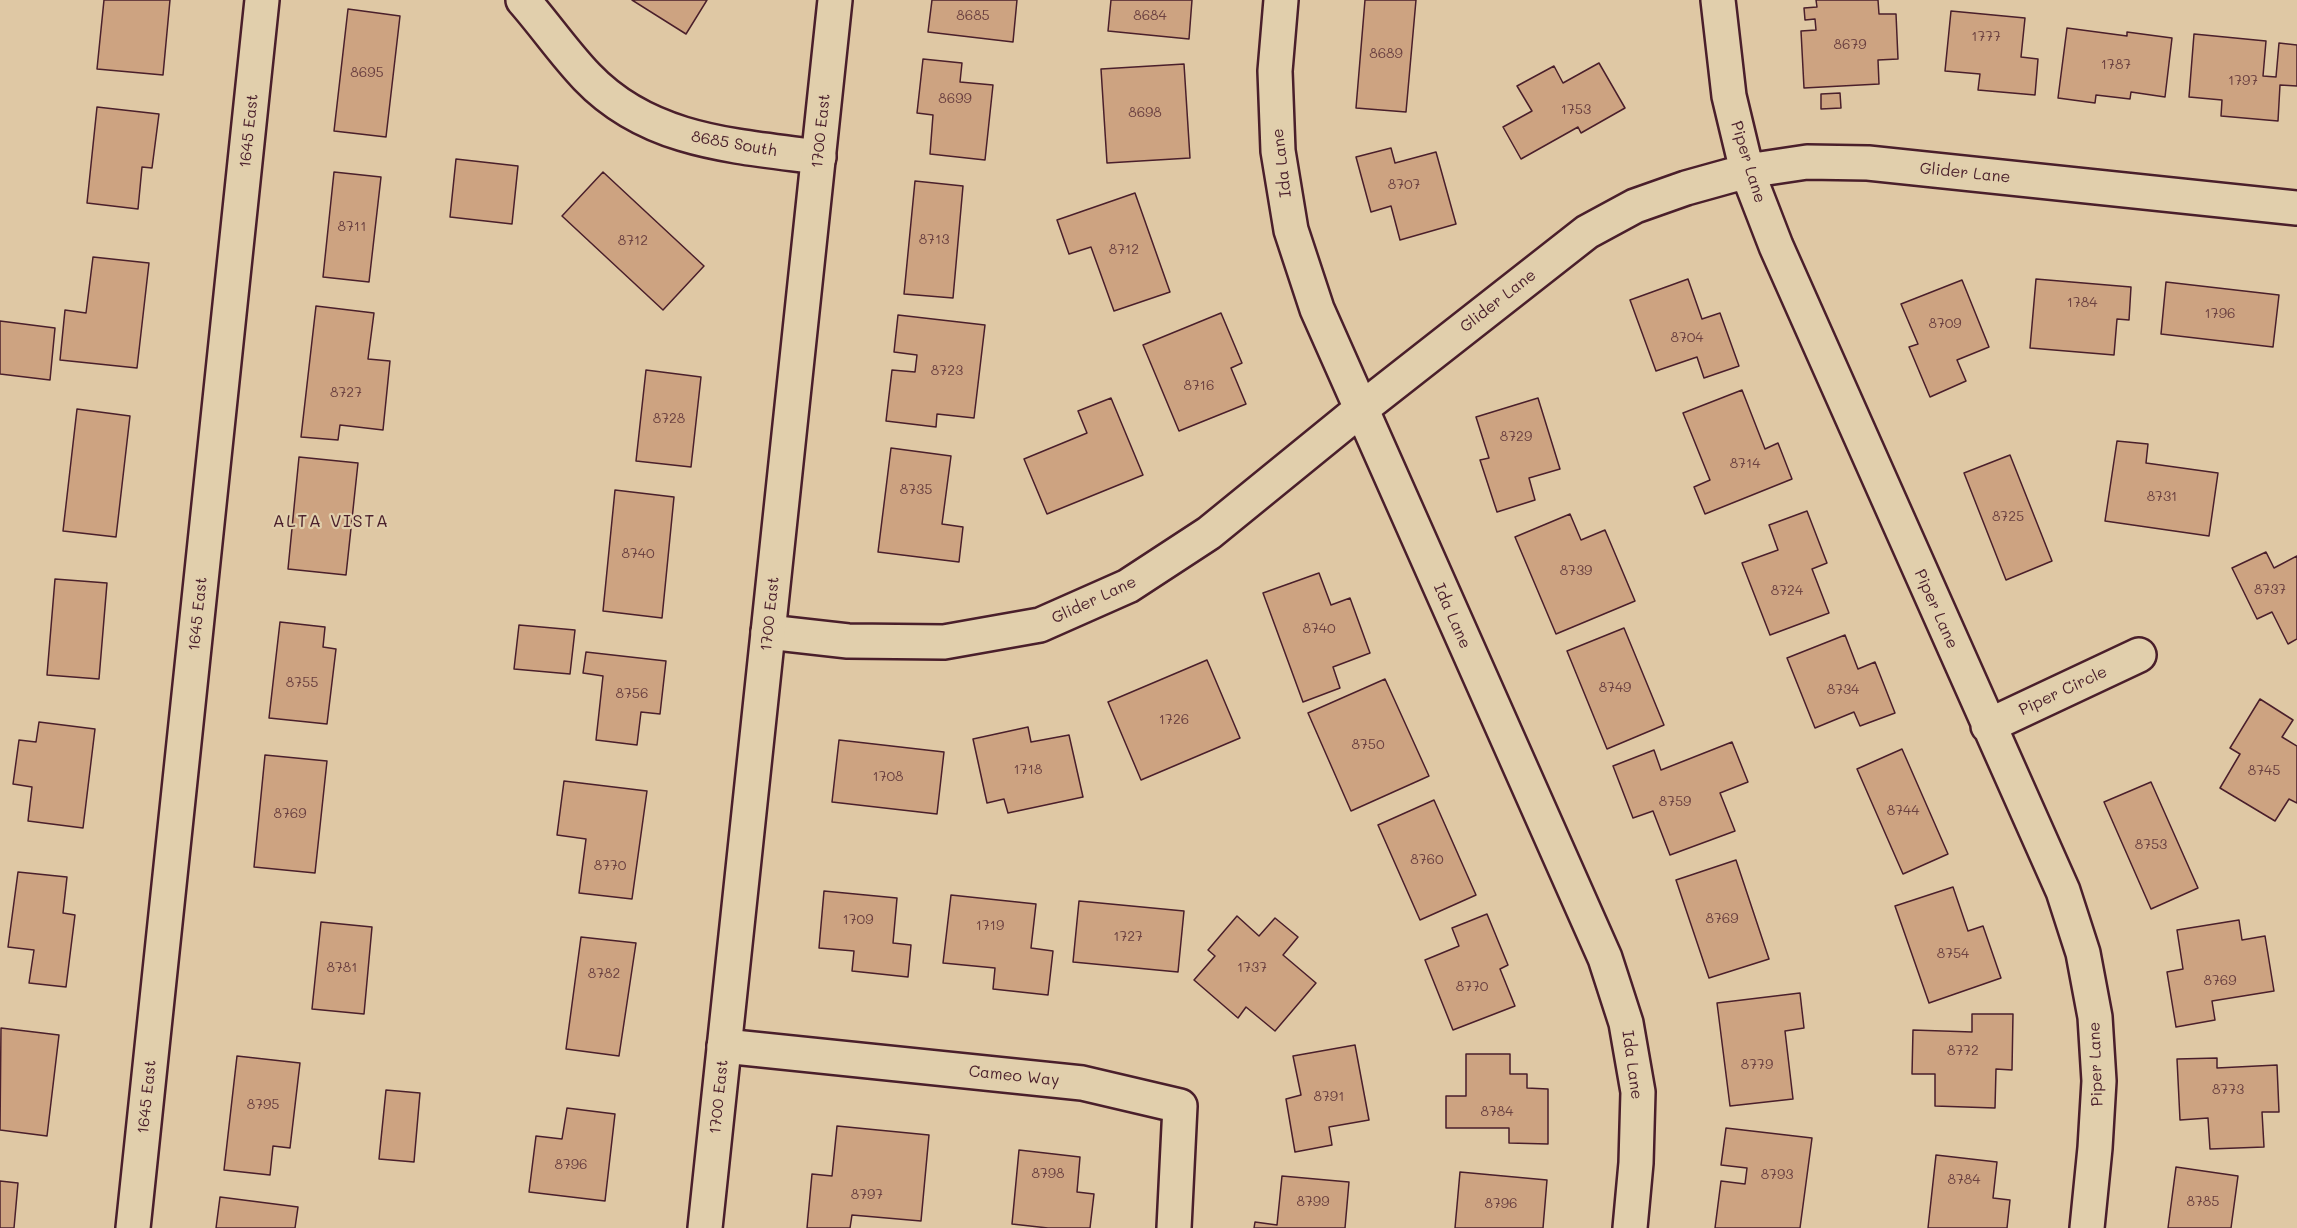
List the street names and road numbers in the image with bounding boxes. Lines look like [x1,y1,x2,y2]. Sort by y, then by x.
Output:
street label: 1645 East [236,93,262,169]
street label: 1700 East [808,93,834,169]
street label: Piper Lane [1726,119,1770,205]
street label: 8685 South [690,127,778,161]
street label: Ida Lane [1268,127,1296,199]
street label: Glider Lane [1919,159,2011,187]
street label: Glider Lane [1456,265,1540,337]
street label: Piper Lane [1910,566,1962,652]
street label: Glider Lane [1049,572,1139,628]
street label: 1645 East [185,576,211,652]
street label: 1700 East [757,576,783,652]
street label: Ida Lane [1429,580,1475,652]
street label: Piper Circle [2016,662,2110,720]
street label: Piper Lane [2085,1021,2107,1107]
street label: Ida Lane [1618,1029,1646,1101]
street label: 1645 East [134,1059,160,1135]
street label: 1700 East [706,1059,732,1135]
street label: Cameo Way [968,1062,1060,1090]

